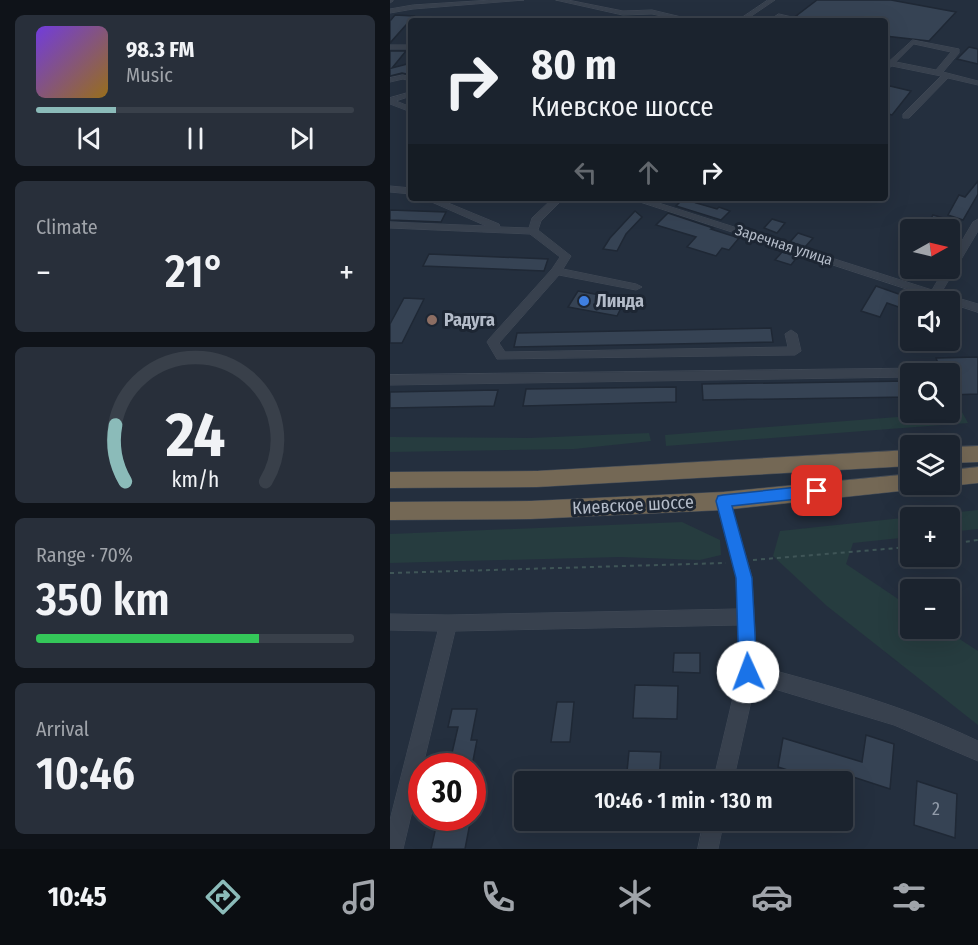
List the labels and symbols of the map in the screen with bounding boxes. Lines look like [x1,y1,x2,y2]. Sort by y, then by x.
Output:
north arrow [900,219,960,279]
street label: Заречная улица [733,221,835,269]
place label: Линда [596,290,644,312]
marker: Линда [577,294,591,308]
place label: Радуга [444,309,495,331]
marker: Радуга [425,313,439,327]
pin [791,465,842,516]
street label: Киевское шоссе [572,491,694,519]
position arrow [716,640,780,704]
speed limit sign: 30 [408,753,486,831]
house number: 2 [932,798,940,820]

